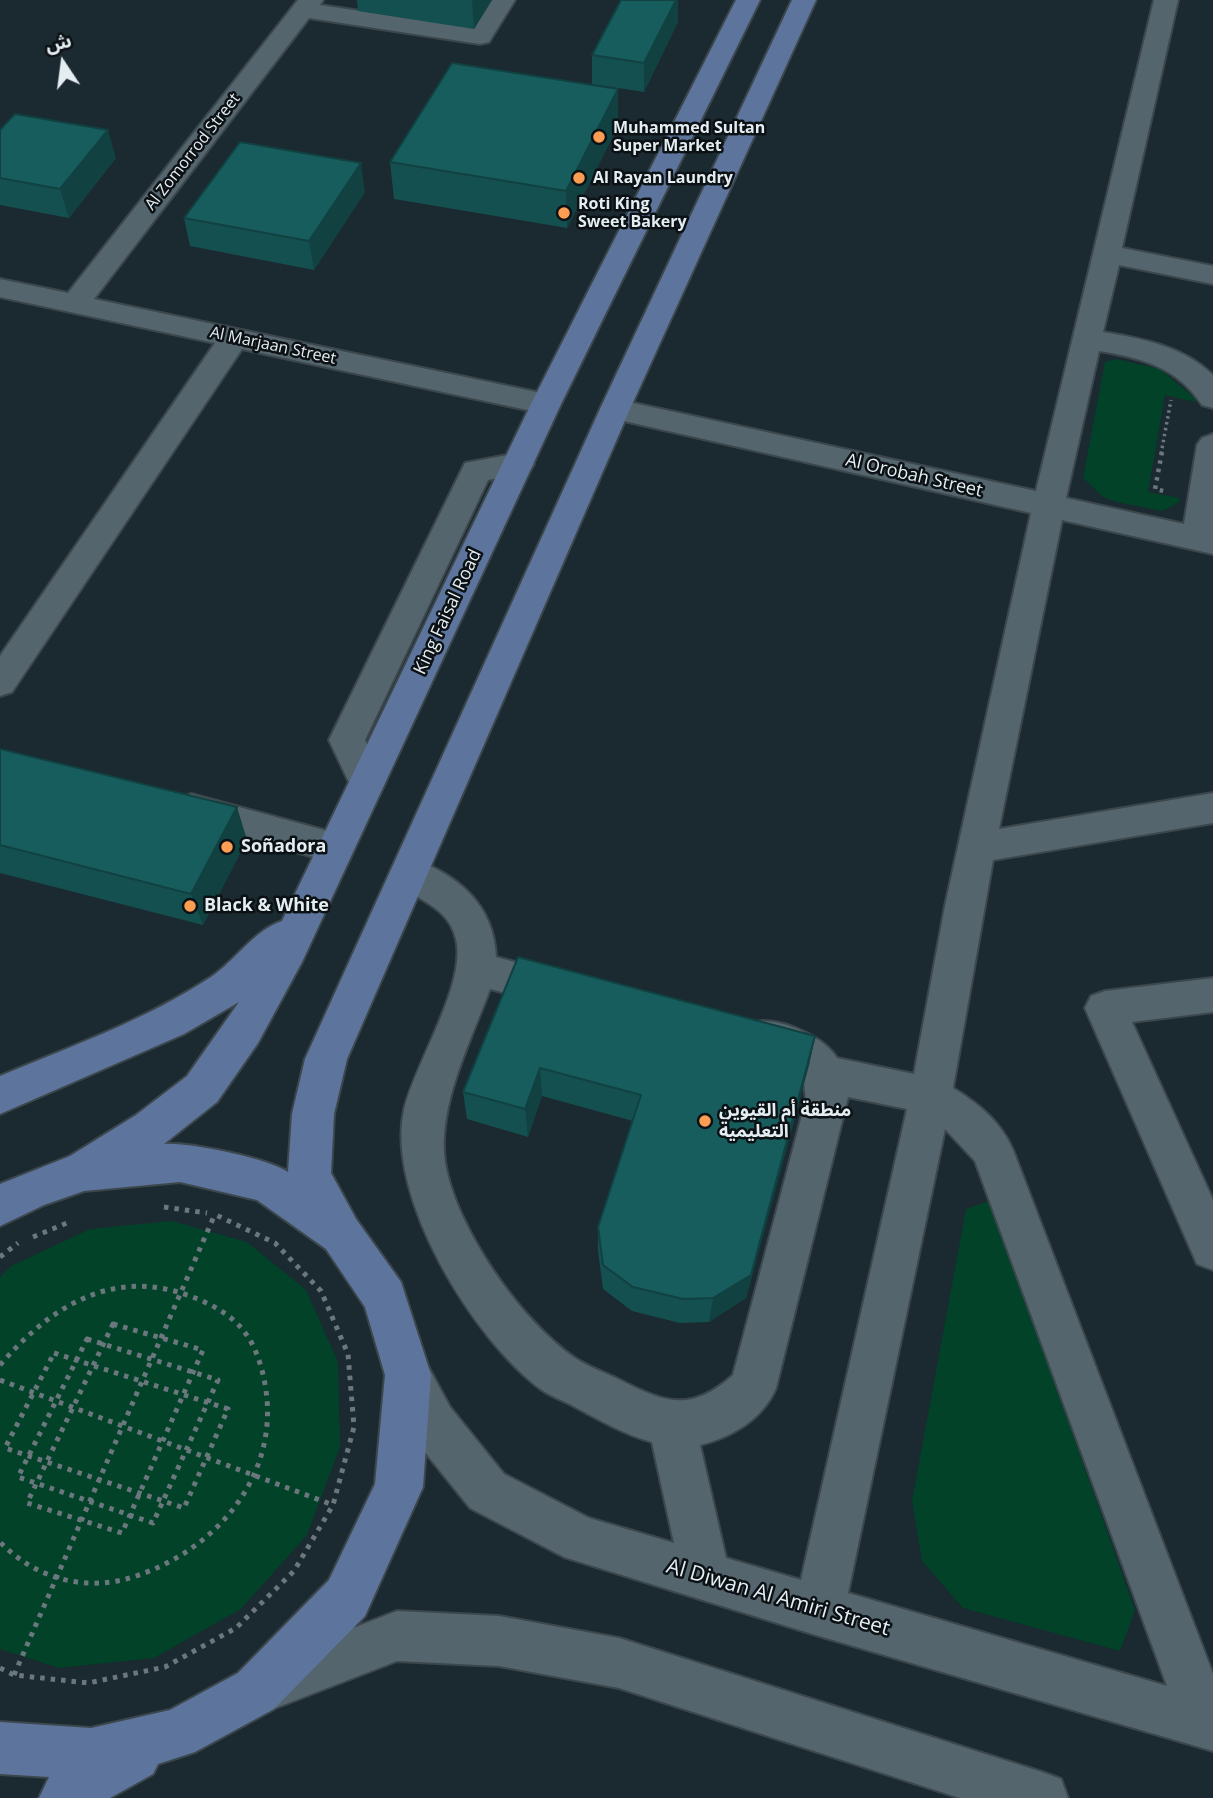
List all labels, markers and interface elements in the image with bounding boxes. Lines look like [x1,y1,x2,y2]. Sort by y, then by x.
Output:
text: ش [43,27,74,58]
north arrow [28,28,98,98]
street label: Al Zomorrod Street [141,90,245,214]
place label: Muhammed Sultan Super Market [613,118,765,156]
marker: Muhammed Sultan Super Market [591,129,607,145]
place label: Al Rayan Laundry [593,168,733,188]
marker: Al Rayan Laundry [571,170,587,186]
place label: Roti King Sweet Bakery [578,194,687,232]
marker: Roti King Sweet Bakery [556,205,572,221]
street label: Al Marjaan Street [208,323,338,369]
street label: Al Orobah Street [843,450,985,502]
street label: King Faisal Road [410,546,486,678]
place label: Soñadora [241,836,326,858]
marker: Soñadora [219,839,235,855]
place label: Black & White [204,895,329,917]
marker: Black & White [182,898,198,914]
place label: منطقة أم القيوين التعليمية [719,1100,851,1142]
marker: منطقة أم القيوين التعليمية [697,1113,713,1129]
street label: Al Diwan Al Amiri Street [664,1554,892,1642]

